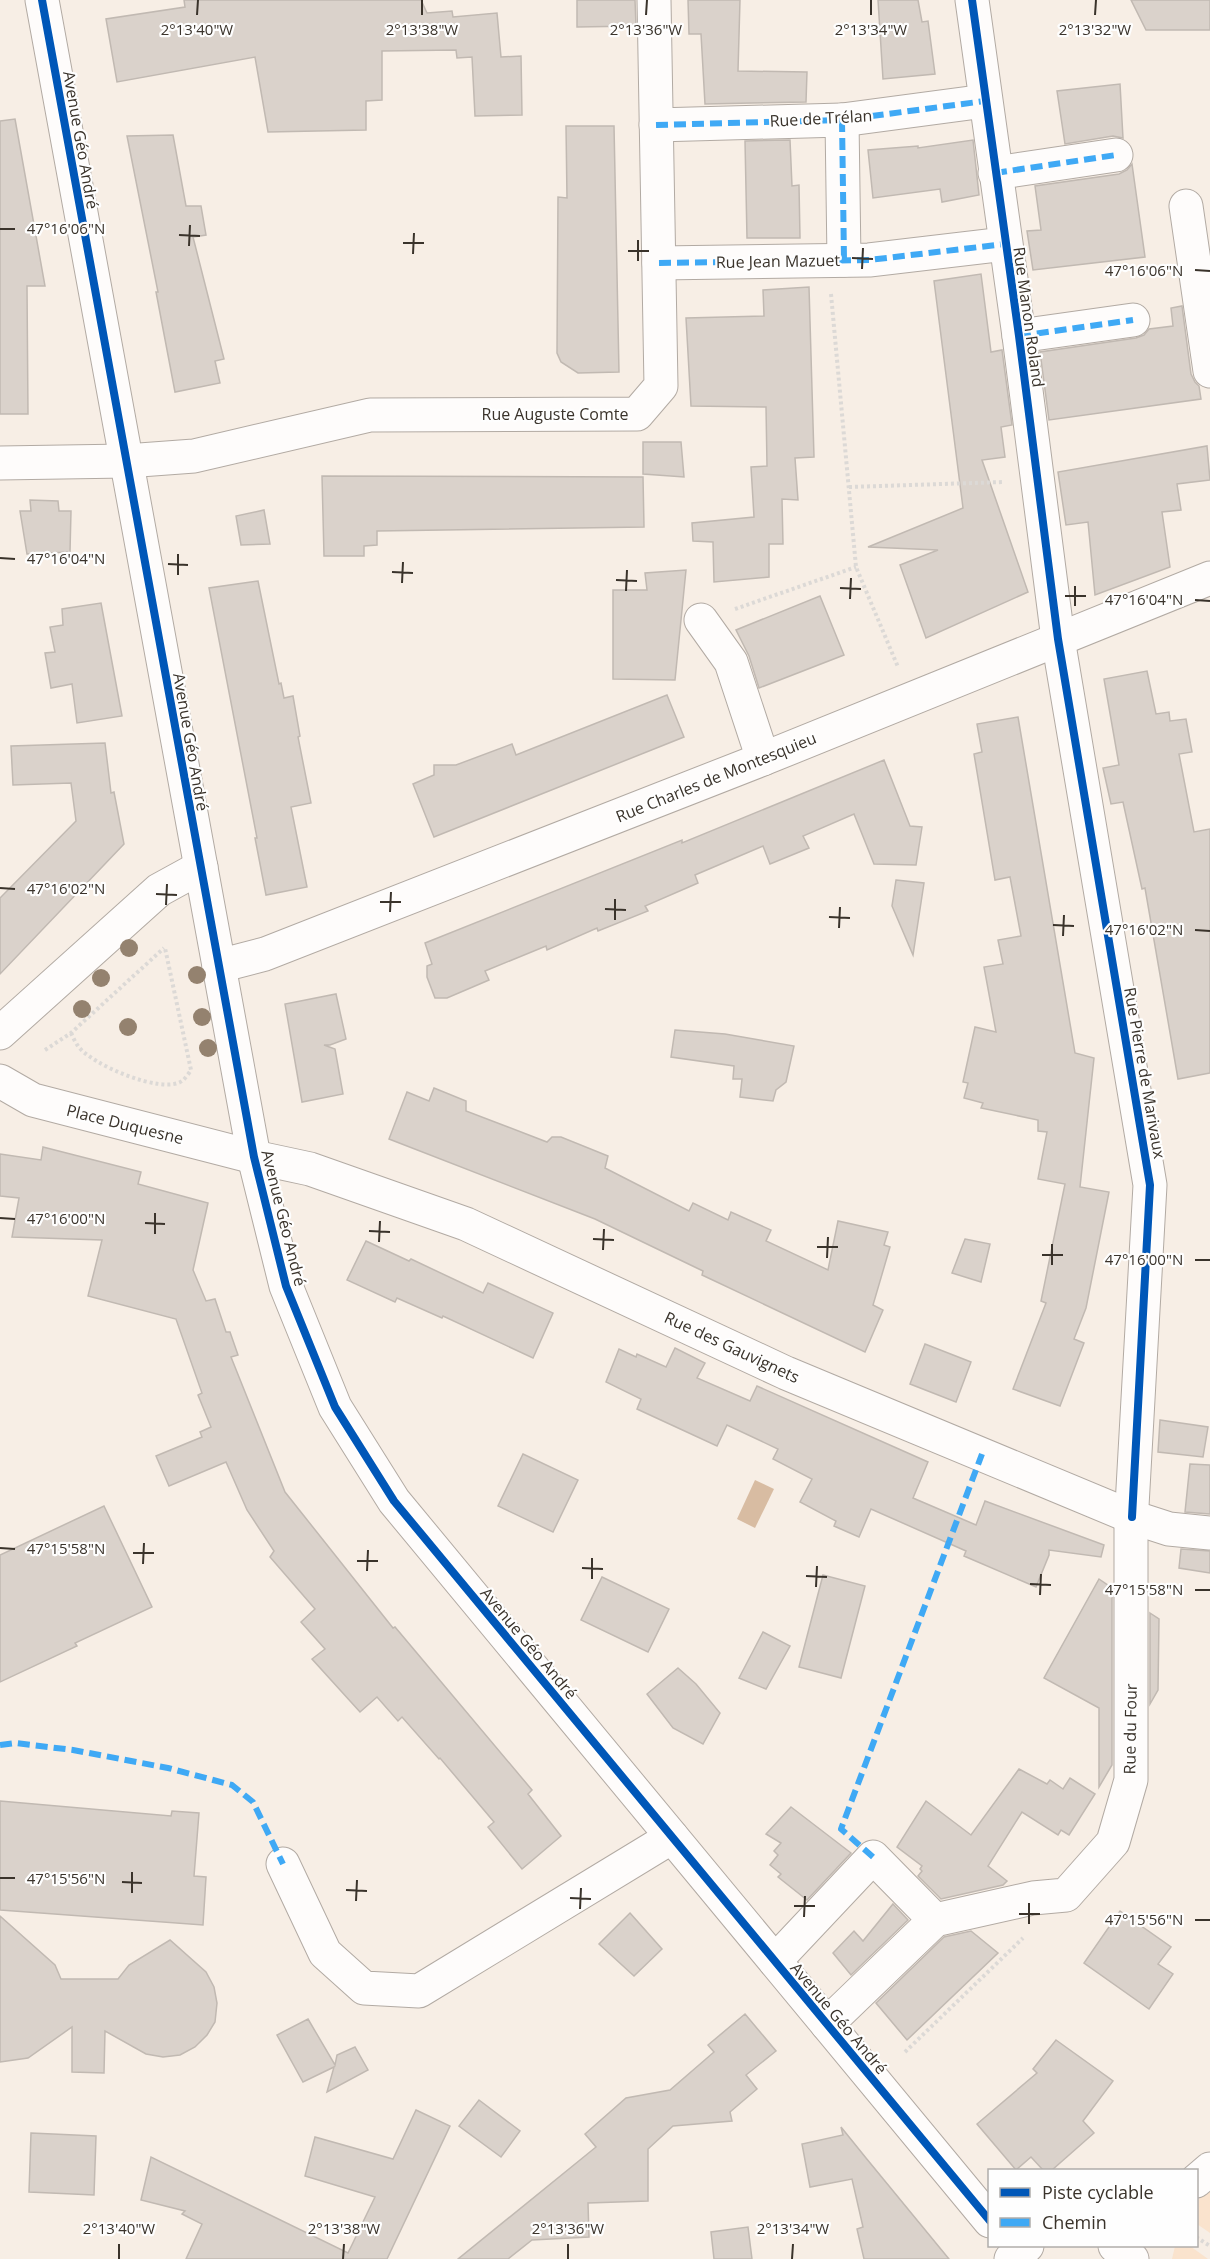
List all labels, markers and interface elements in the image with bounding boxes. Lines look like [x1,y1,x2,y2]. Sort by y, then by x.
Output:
text: 2°13'40"W [161,19,233,39]
text: 2°13'38"W [386,19,458,39]
text: 2°13'36"W [610,19,682,39]
text: 2°13'34"W [835,19,907,39]
text: 2°13'32"W [1059,19,1131,39]
street label: Avenue Géo André [58,69,104,211]
street label: Rue de Trélan [769,104,873,132]
text: 47°16'06"N [27,218,105,238]
street label: Rue Manon Roland [1008,245,1050,389]
street label: Rue Jean Mazuet [716,249,841,273]
text: 47°16'06"N [1105,260,1183,280]
street label: Rue Auguste Comte [482,403,628,425]
text: 47°16'04"N [27,548,105,568]
text: 47°16'04"N [1105,589,1183,609]
street label: Avenue Géo André [168,671,214,813]
street label: Rue Charles de Montesquieu [612,727,820,827]
text: 47°16'02"N [27,878,105,898]
text: 47°16'02"N [1105,919,1183,939]
street label: Rue Pierre de Marivaux [1119,986,1171,1161]
street label: Place Duquesne [64,1099,186,1149]
street label: Avenue Géo André [256,1148,312,1288]
text: 47°16'00"N [27,1208,105,1228]
text: 47°16'00"N [1105,1249,1183,1269]
street label: Rue des Gauvignets [661,1306,803,1388]
text: 47°15'58"N [27,1538,105,1558]
text: 47°15'58"N [1105,1579,1183,1599]
street label: Avenue Géo André [476,1582,582,1704]
street label: Rue du Four [1118,1683,1142,1775]
text: 47°15'56"N [27,1868,105,1888]
text: 47°15'56"N [1105,1909,1183,1929]
street label: Avenue Géo André [786,1957,892,2079]
legend [988,2169,1198,2247]
text: Piste cyclable [1042,2180,1154,2204]
text: Chemin [1042,2210,1107,2234]
text: 2°13'40"W [83,2218,155,2238]
text: 2°13'38"W [308,2218,380,2238]
text: 2°13'36"W [532,2218,604,2238]
text: 2°13'34"W [757,2218,829,2238]

